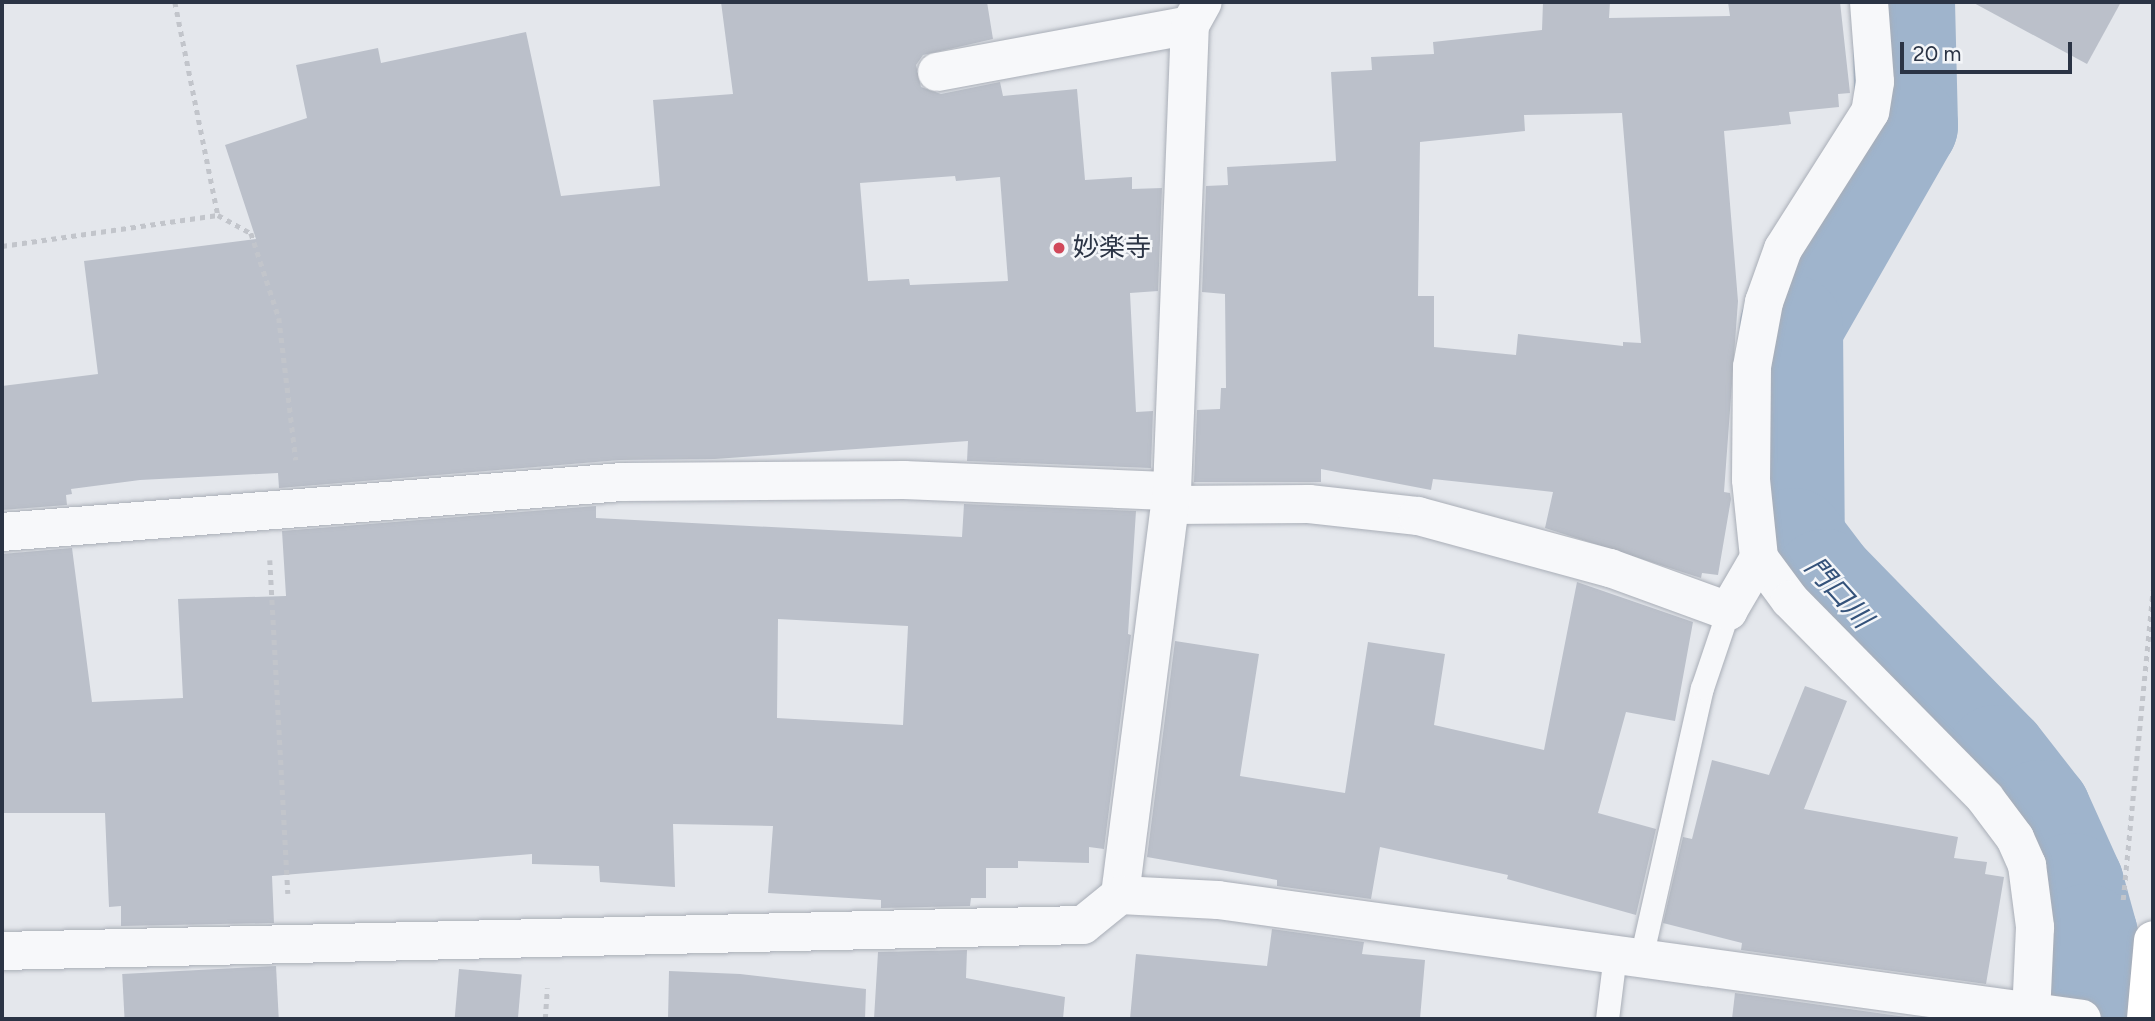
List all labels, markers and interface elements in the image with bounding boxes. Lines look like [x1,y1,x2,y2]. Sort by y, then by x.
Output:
scale bar [1903,28,2074,72]
text: 20 m [1913,41,1961,66]
place label: 妙楽寺 [1073,232,1151,264]
marker: 妙楽寺 [1051,240,1067,256]
water label: 門口川 [1798,550,1880,634]

